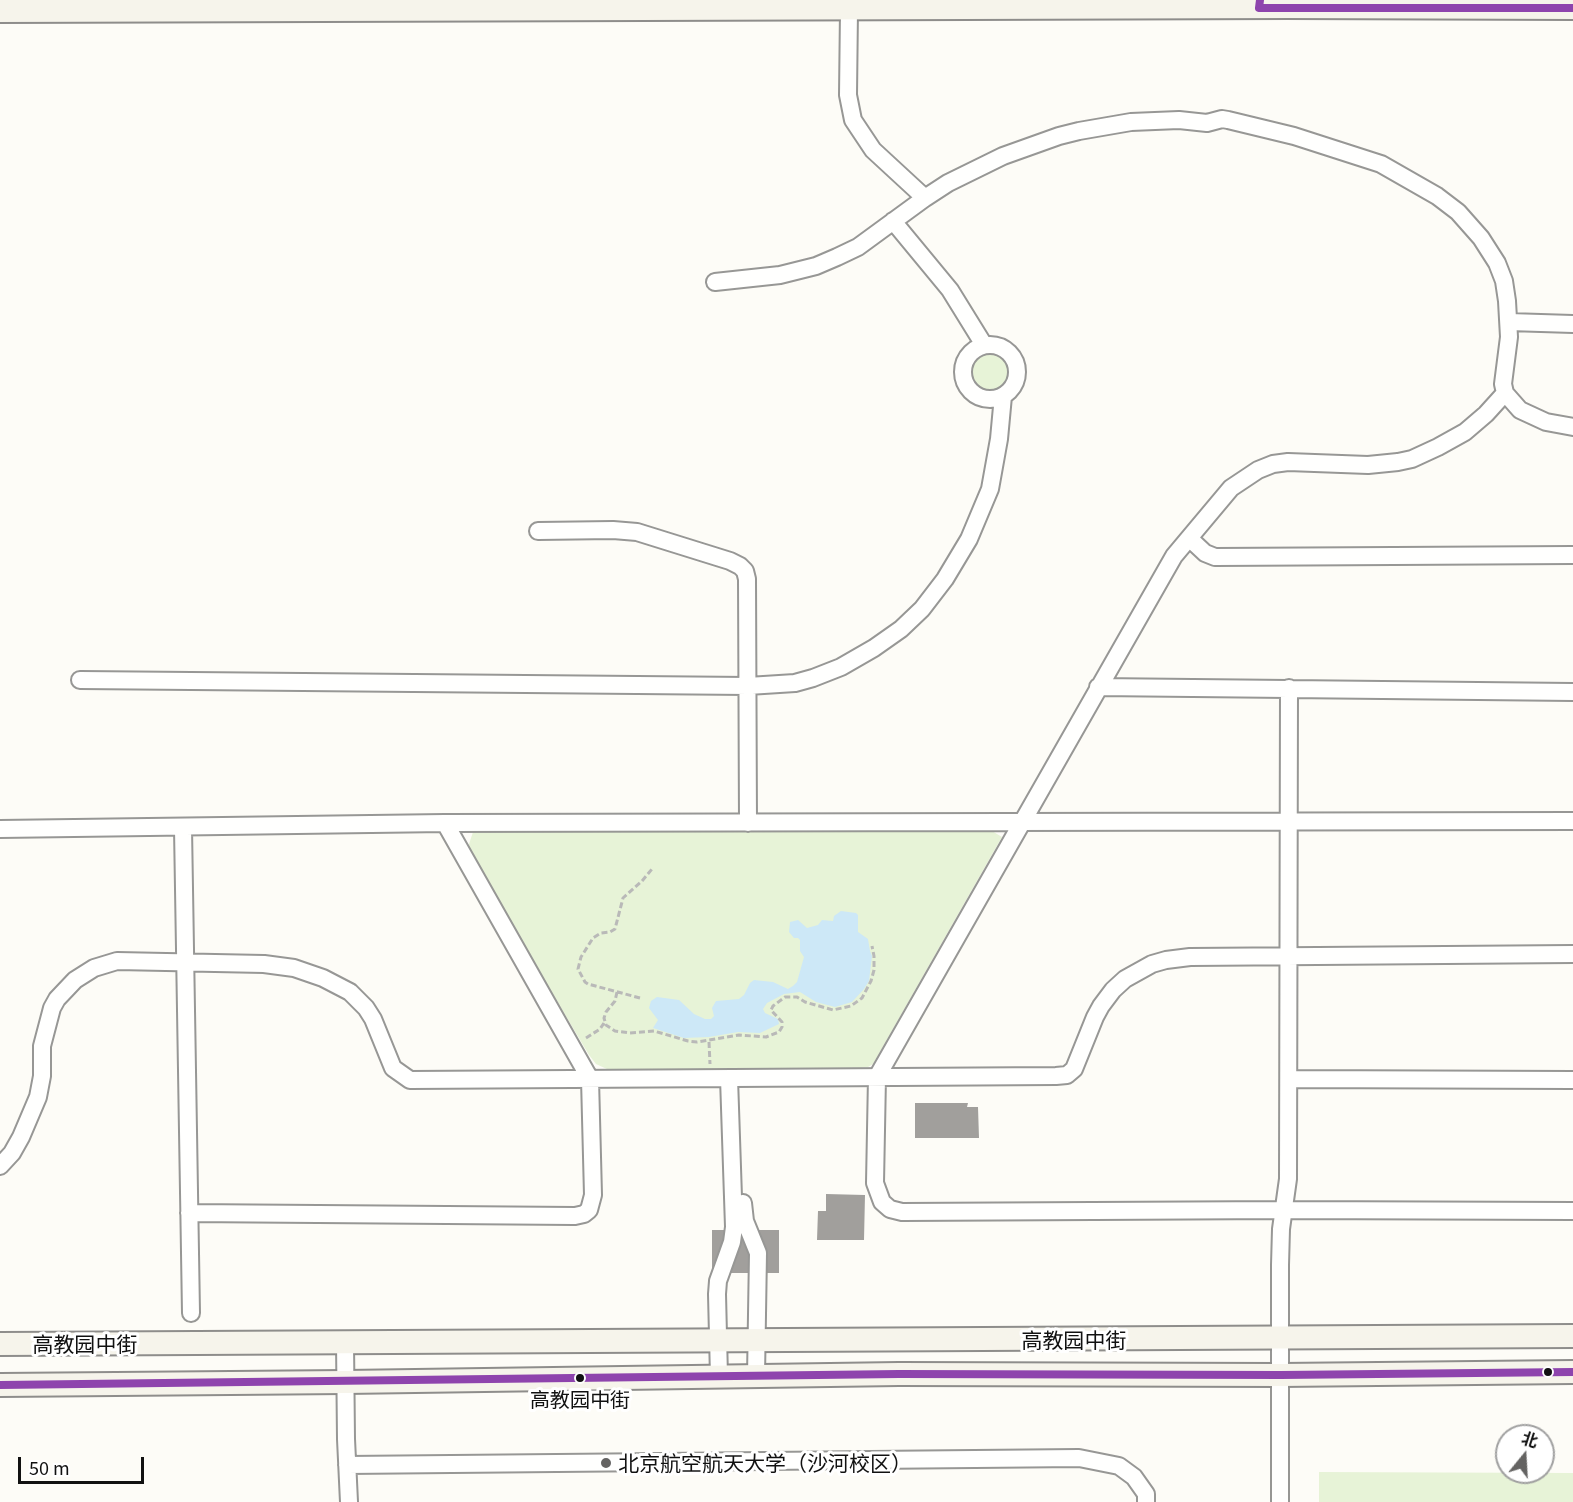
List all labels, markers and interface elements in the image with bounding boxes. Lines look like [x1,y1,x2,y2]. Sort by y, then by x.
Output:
street label: 高教园中街 [1022,1327,1126,1353]
street label: 高教园中街 [33,1331,137,1357]
unlabelled marker [1542,1366,1554,1378]
marker: 高教园中街 [574,1372,586,1384]
place label: 高教园中街 [530,1387,630,1411]
north arrow [1495,1424,1555,1484]
text: 北 [1519,1425,1541,1453]
scale bar [21,1445,147,1483]
place label: 北京航空航天大学（沙河校区） [618,1450,912,1476]
text: 50 m [29,1454,70,1480]
marker: 北京航空航天大学（沙河校区） [599,1456,613,1470]

